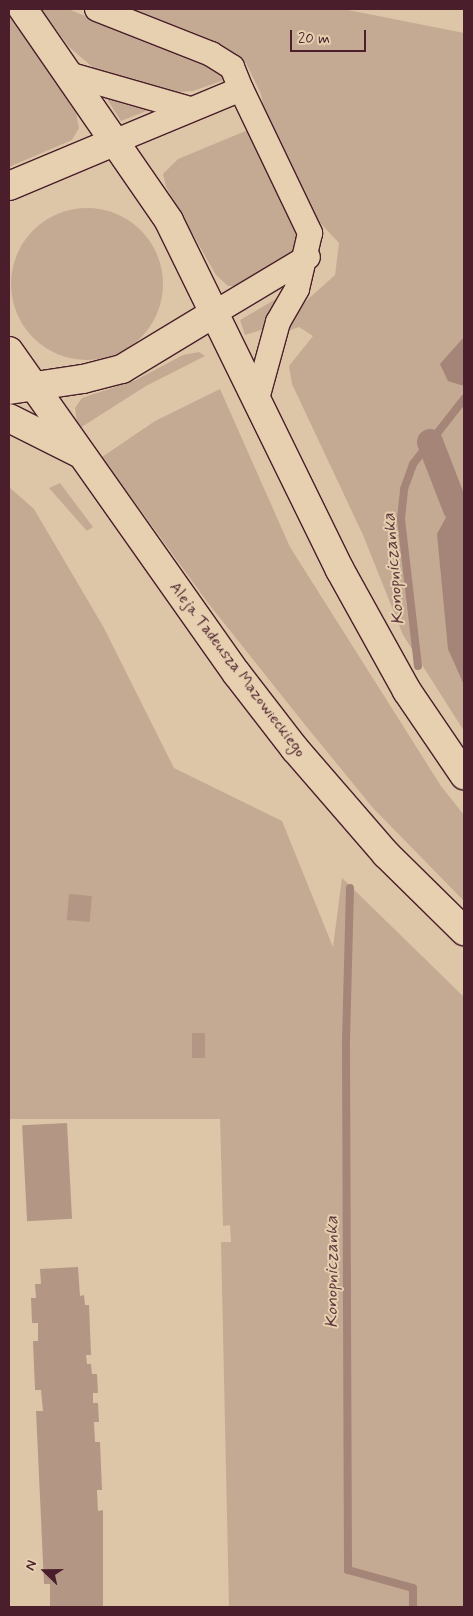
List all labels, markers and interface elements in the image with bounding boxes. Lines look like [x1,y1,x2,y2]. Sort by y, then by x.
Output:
scale bar [293,20,369,52]
text: 20 m [298,29,330,49]
water label: Konopniczanka [378,512,410,626]
street label: Aleja Tadeusza Mazowieckiego [166,580,308,760]
water label: Konopniczanka [321,1216,343,1328]
north arrow [20,1546,70,1596]
text: N [21,1558,41,1573]

